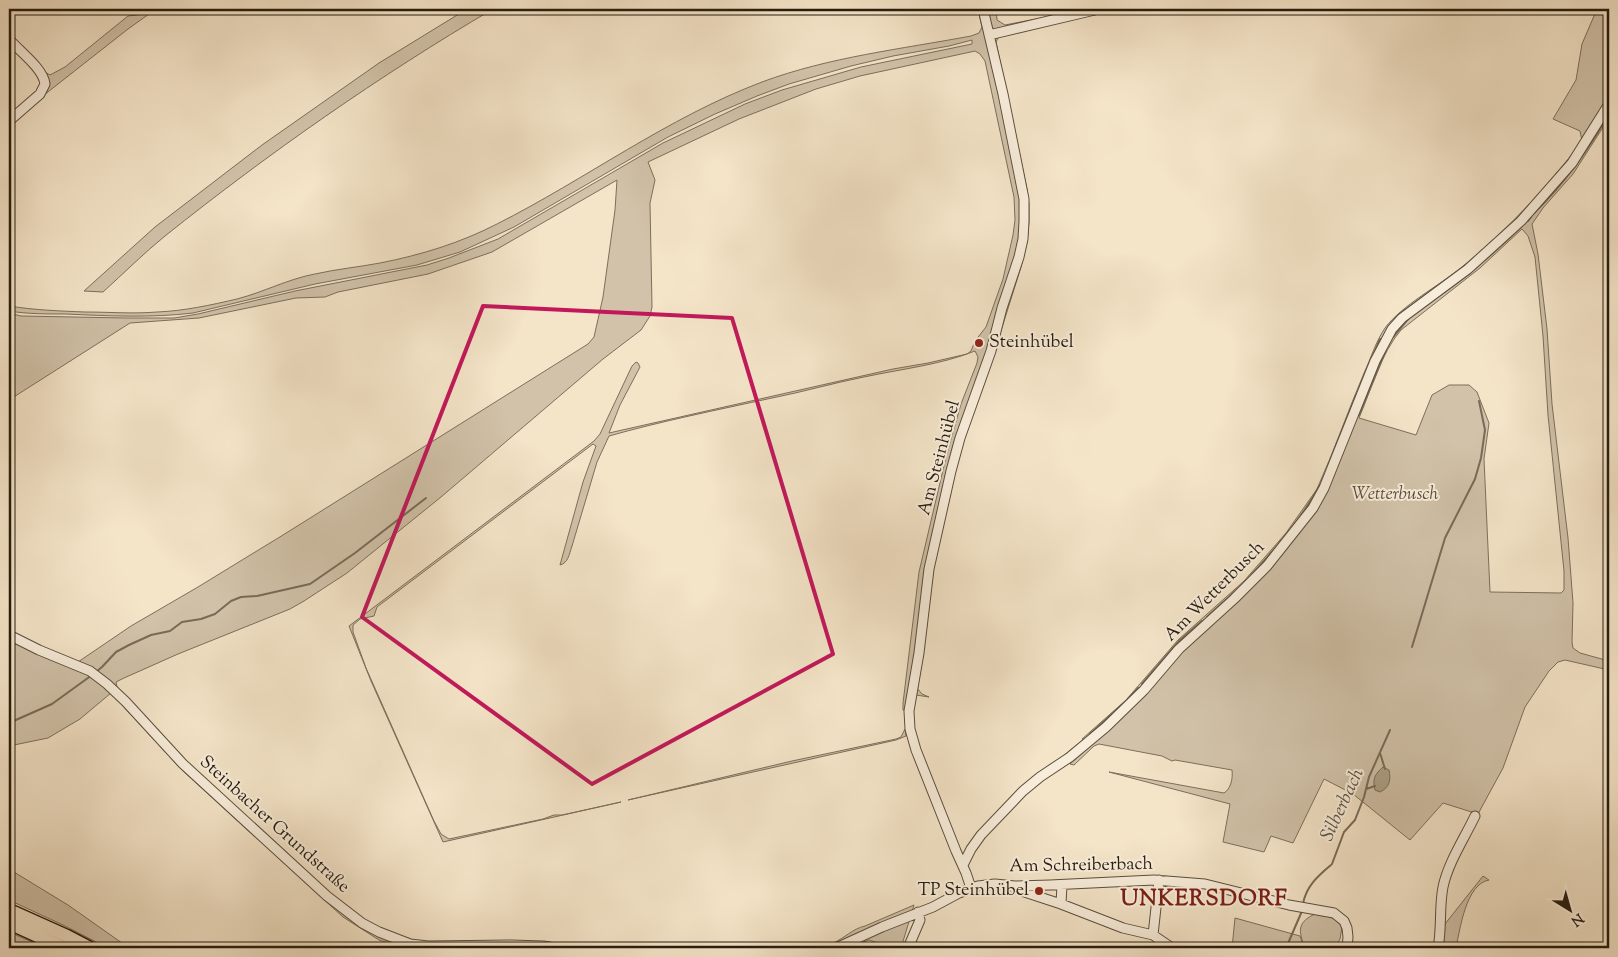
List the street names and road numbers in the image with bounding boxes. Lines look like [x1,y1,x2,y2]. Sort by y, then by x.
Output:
street label: Am Steinhübel [912,398,968,518]
street label: Am Wetterbusch [1159,535,1272,648]
street label: Steinbacher Grundstraße [193,750,355,900]
street label: Am Schreiberbach [1009,852,1154,880]

